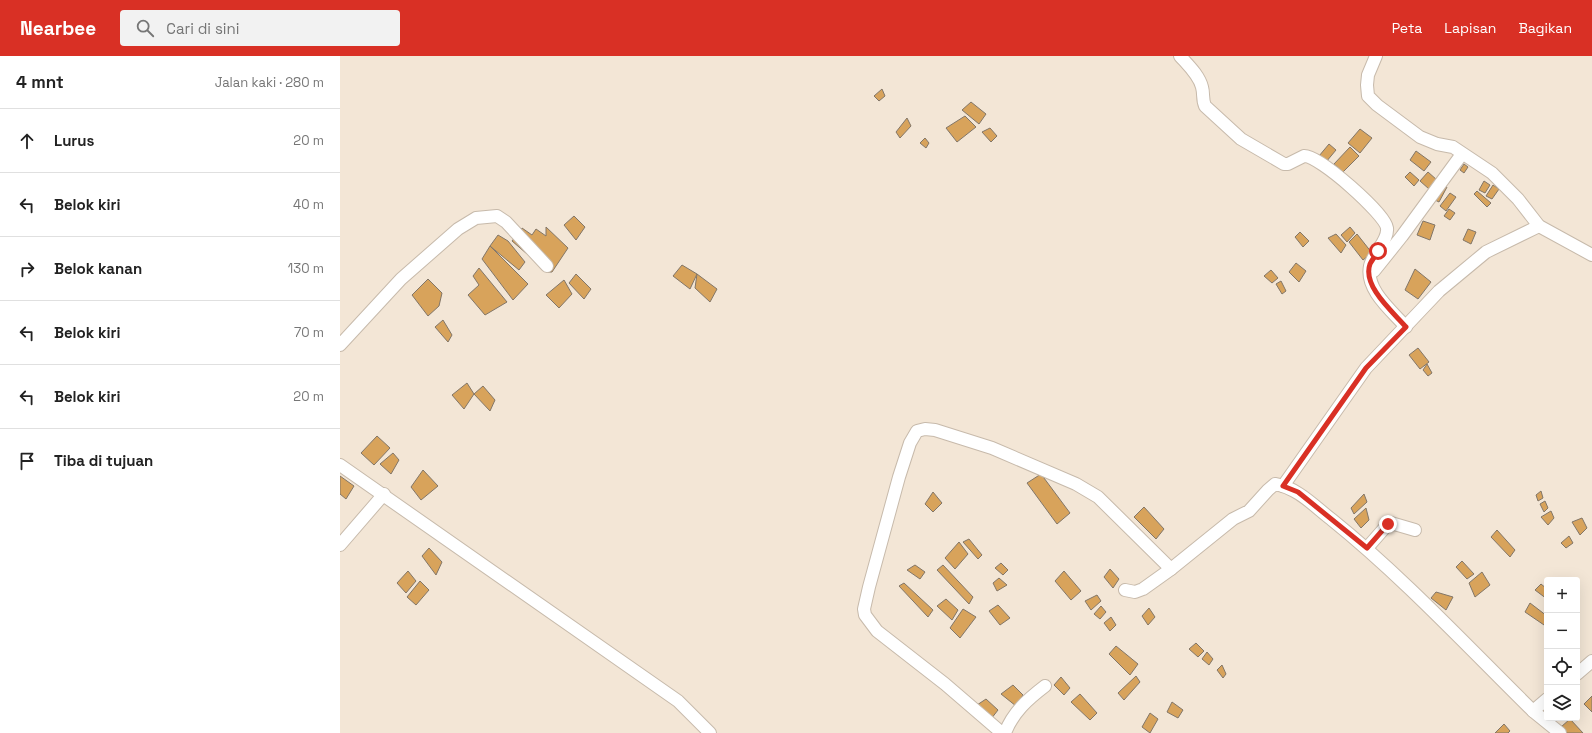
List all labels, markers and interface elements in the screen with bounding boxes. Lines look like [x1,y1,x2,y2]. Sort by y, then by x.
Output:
search box [120,10,400,46]
text: Nearbee [20,16,96,41]
icon: search [134,17,156,39]
text: Cari di sini [166,19,239,38]
text: Peta [1392,19,1422,37]
text: Lapisan [1444,19,1496,37]
text: Bagikan [1518,19,1572,37]
text: 4 mnt [16,71,64,93]
text: Jalan kaki · 280 m [215,74,324,91]
icon: ahead [16,130,38,152]
text: Lurus [54,131,94,150]
text: 20 m [293,132,324,149]
icon: left [16,194,38,216]
text: Belok kiri [54,195,120,214]
text: 40 m [293,196,324,213]
route start [1369,242,1387,260]
icon: right [16,258,38,280]
text: Belok kanan [54,259,142,278]
text: 130 m [288,260,324,277]
icon: left [16,322,38,344]
text: Belok kiri [54,323,120,342]
text: 70 m [294,324,324,341]
icon: left [16,386,38,408]
text: Belok kiri [54,387,120,406]
text: 20 m [293,388,324,405]
icon: arrive [16,450,38,472]
text: Tiba di tujuan [54,451,153,470]
route end [1379,515,1397,533]
map controls [1544,577,1580,721]
button: + [1544,577,1580,613]
button: − [1544,613,1580,649]
button: locate [1544,649,1580,685]
button: layers [1544,685,1580,721]

